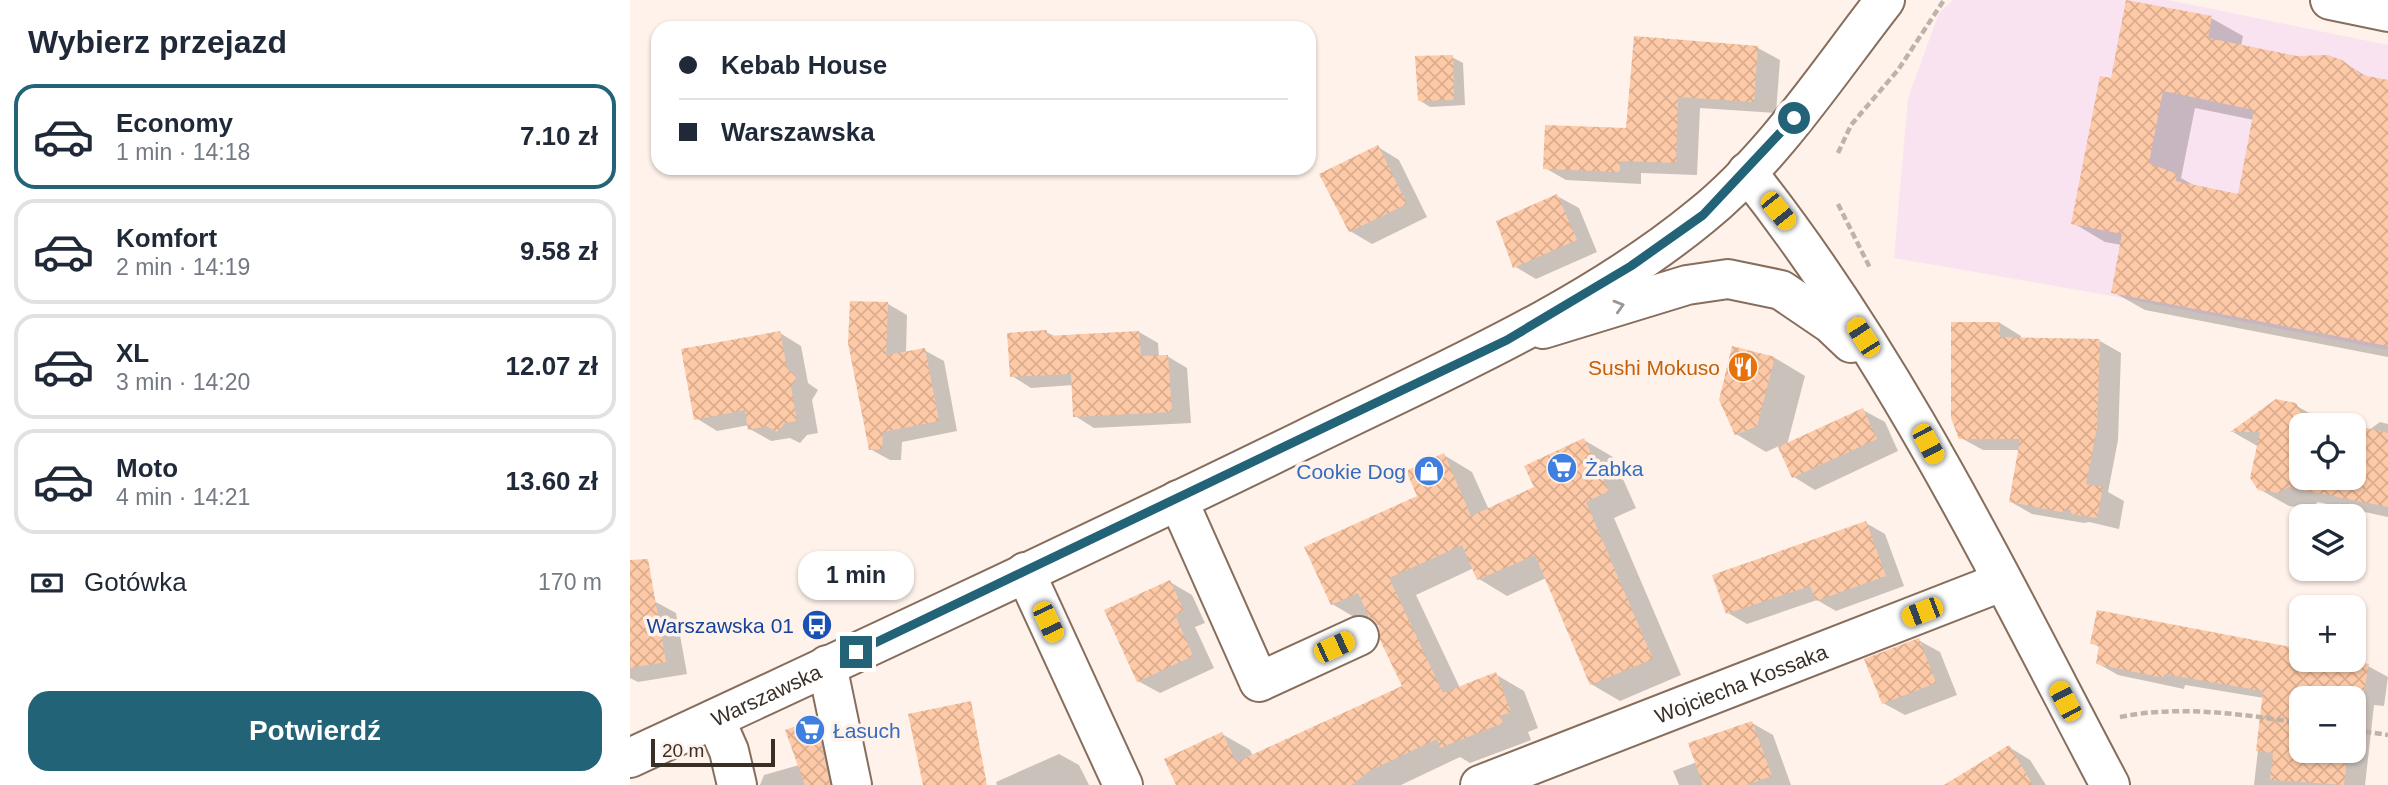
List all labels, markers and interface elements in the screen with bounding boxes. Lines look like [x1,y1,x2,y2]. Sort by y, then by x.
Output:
text: Wybierz przejazd [28,24,287,60]
text: Kebab House [721,50,887,80]
route start [1778,102,1810,134]
icon: car [32,105,95,168]
text: Economy [116,108,233,138]
text: Warszawska [721,117,875,147]
text: 7.10 zł [520,121,598,151]
text: 1 min · 14:18 [116,139,250,165]
car [1757,188,1800,234]
icon: car [32,220,95,283]
text: Komfort [116,223,217,253]
text: 9.58 zł [520,236,598,266]
text: 2 min · 14:19 [116,254,250,280]
one-way arrow [1613,300,1625,315]
car [1843,314,1884,360]
icon: car [32,335,95,398]
text: XL [116,338,149,368]
restaurant icon: Sushi Mokuso [1726,350,1760,384]
text: 12.07 zł [505,351,598,381]
place label: Sushi Mokuso [1588,356,1720,379]
text: 3 min · 14:20 [116,369,250,395]
map controls [2289,413,2366,763]
button: locate [2289,413,2366,490]
car [1909,421,1948,467]
icon: car [32,450,95,513]
supermarket icon: Żabka [1545,451,1579,485]
text: Moto [116,453,178,483]
shop icon: Cookie Dog [1412,454,1446,488]
place label: Żabka [1585,457,1644,480]
place label: Cookie Dog [1296,460,1406,483]
text: 13.60 zł [505,466,598,496]
text: 4 min · 14:21 [116,484,250,510]
button: layers [2289,504,2366,581]
callout: 1 min [798,550,914,600]
text: 1 min [826,562,886,588]
icon: cash [28,564,66,602]
text: Gotówka [84,567,187,597]
text: 170 m [538,569,602,595]
car [1899,595,1946,629]
button: + [2289,595,2366,672]
car [1030,599,1067,645]
bus stop icon: Warszawska 01 [800,608,834,642]
place label: Warszawska 01 [647,614,794,637]
car [1311,629,1358,665]
route end [840,636,872,668]
street label: Wojciecha Kossaka [1651,639,1831,727]
street label: Warszawska [708,659,825,730]
car [2046,678,2085,724]
button: − [2289,686,2366,763]
button: Potwierdź [28,691,602,771]
supermarket icon: Łasuch [793,713,827,747]
place label: Łasuch [833,719,901,742]
scale bar [651,736,775,768]
text: 20 m [662,740,704,761]

